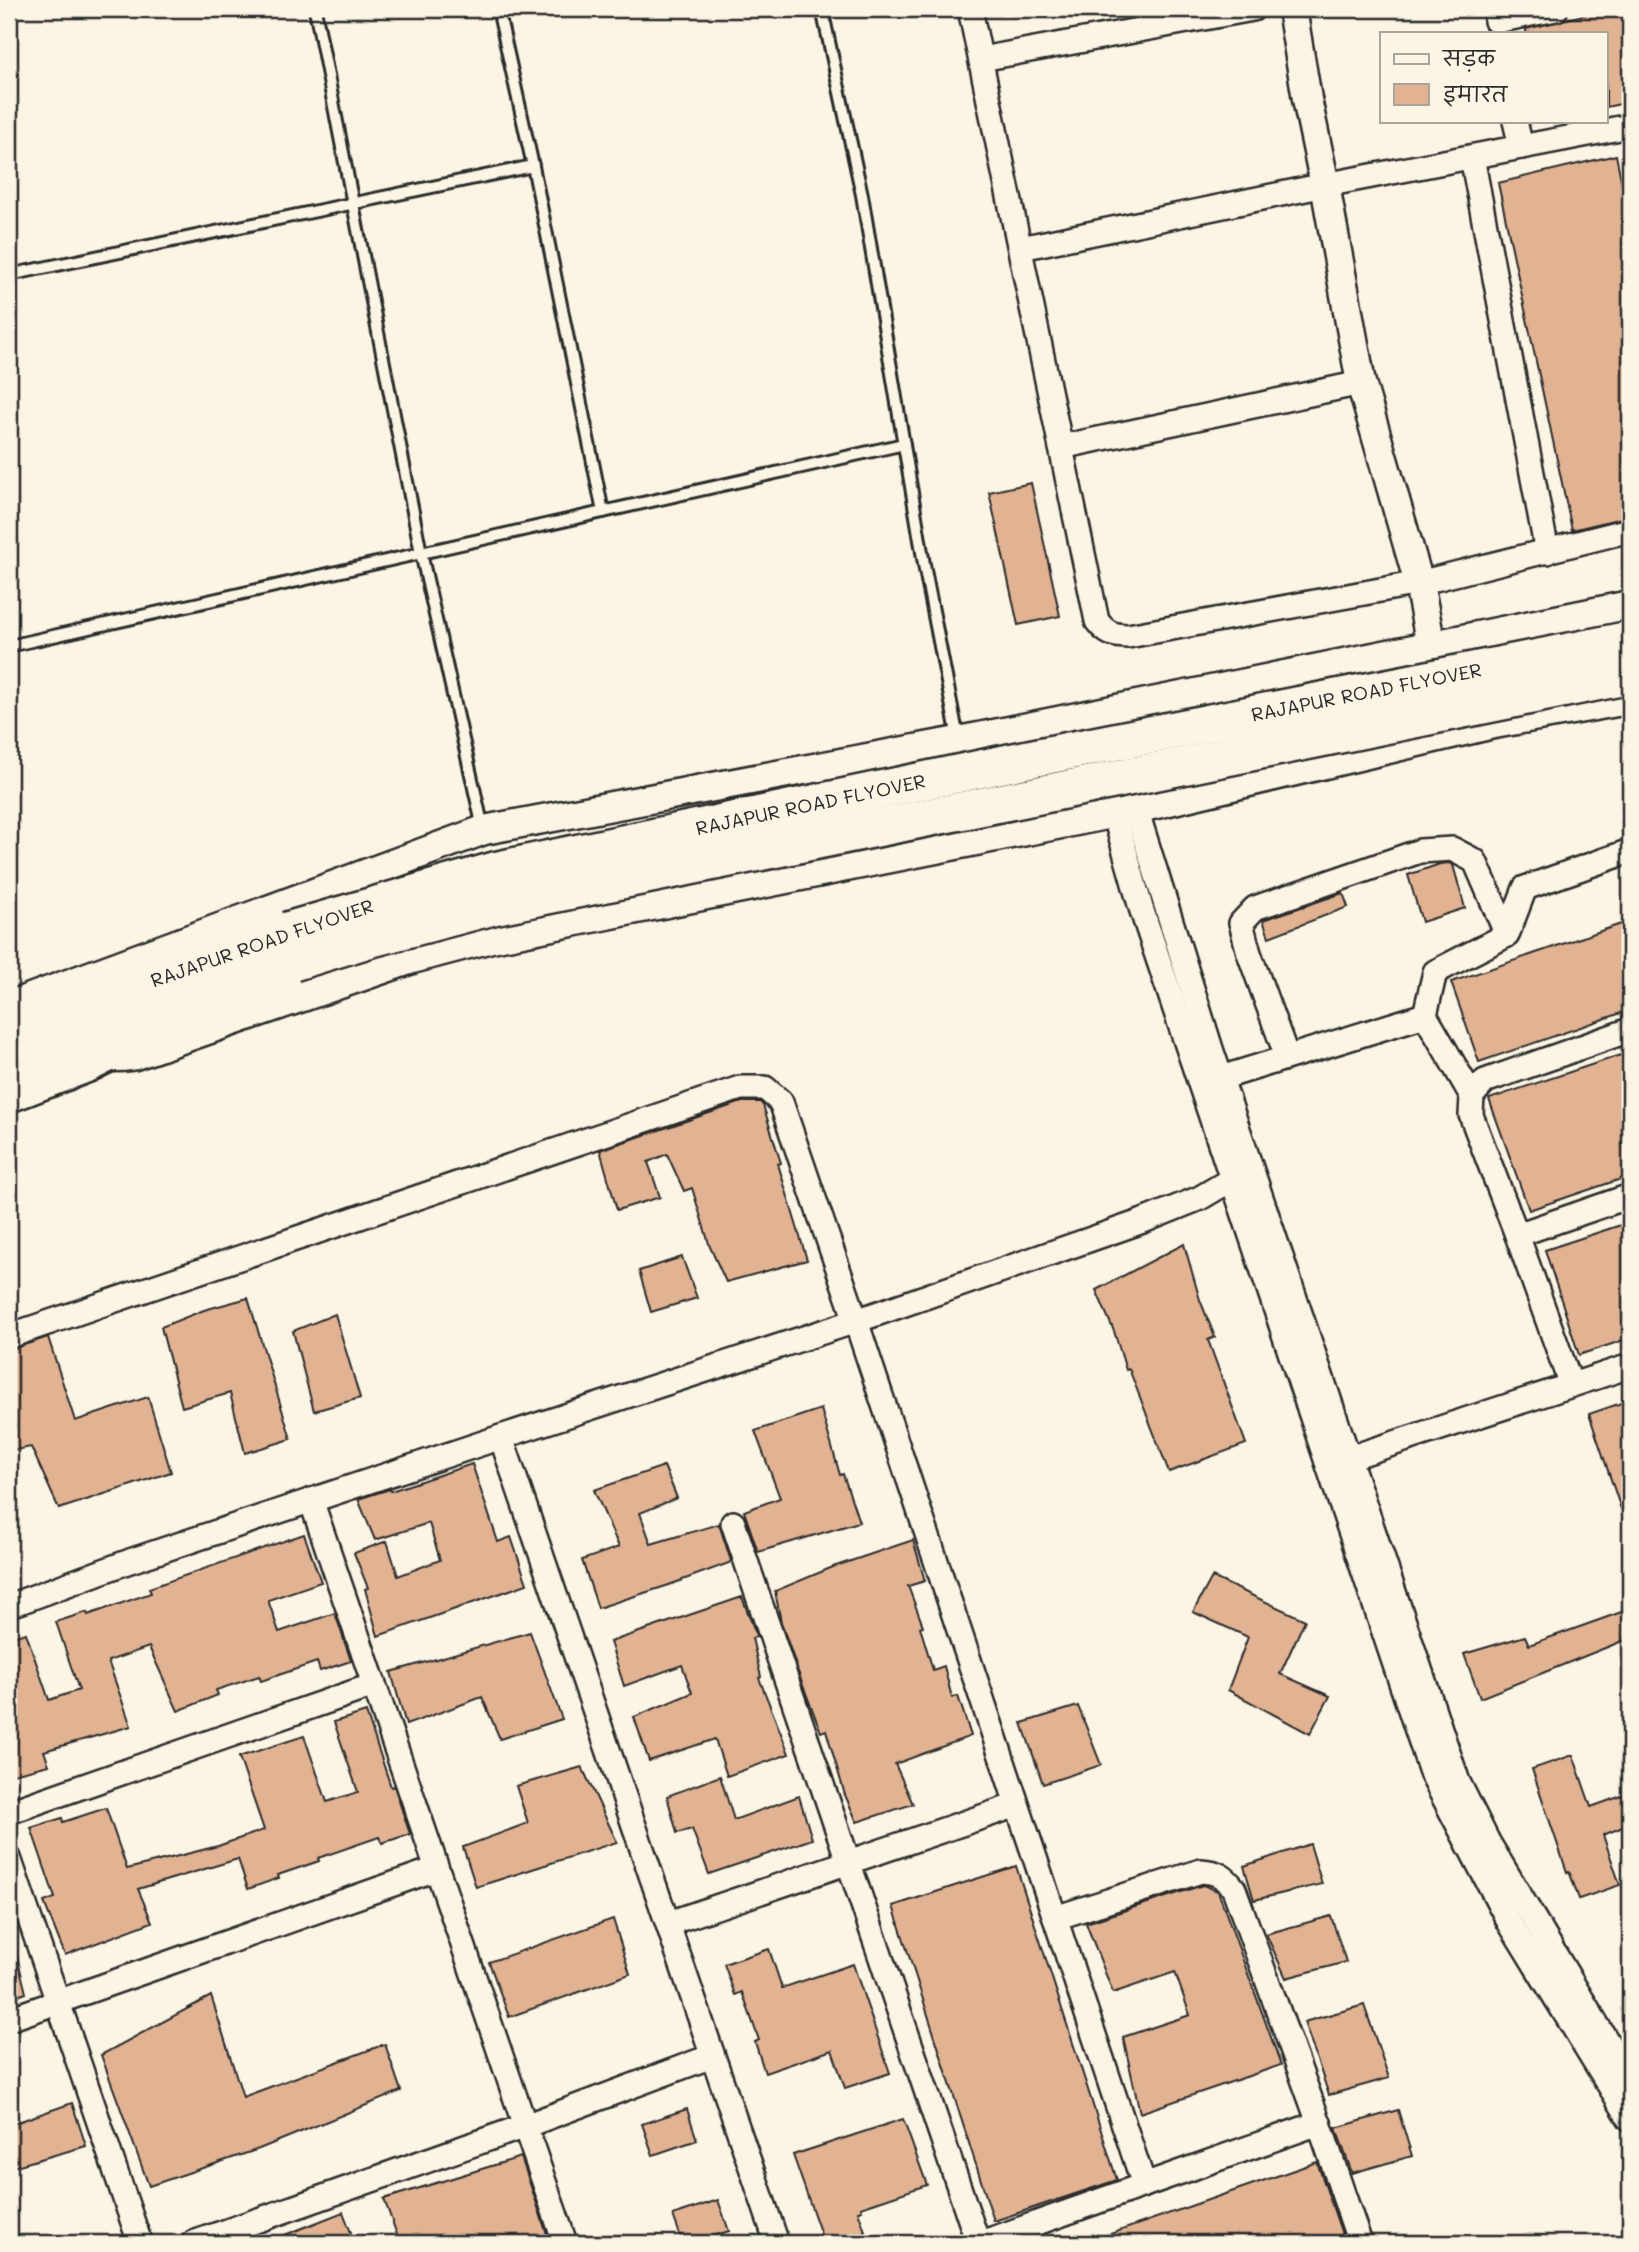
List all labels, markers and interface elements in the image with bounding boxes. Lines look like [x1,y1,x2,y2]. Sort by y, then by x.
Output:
legend [1380,32,1608,122]
text: सड़क [1442,44,1496,72]
text: इमारत [1443,80,1509,107]
street label: RAJAPUR ROAD FLYOVER [1249,657,1484,727]
street label: RAJAPUR ROAD FLYOVER [693,768,928,840]
street label: RAJAPUR ROAD FLYOVER [147,893,377,992]

